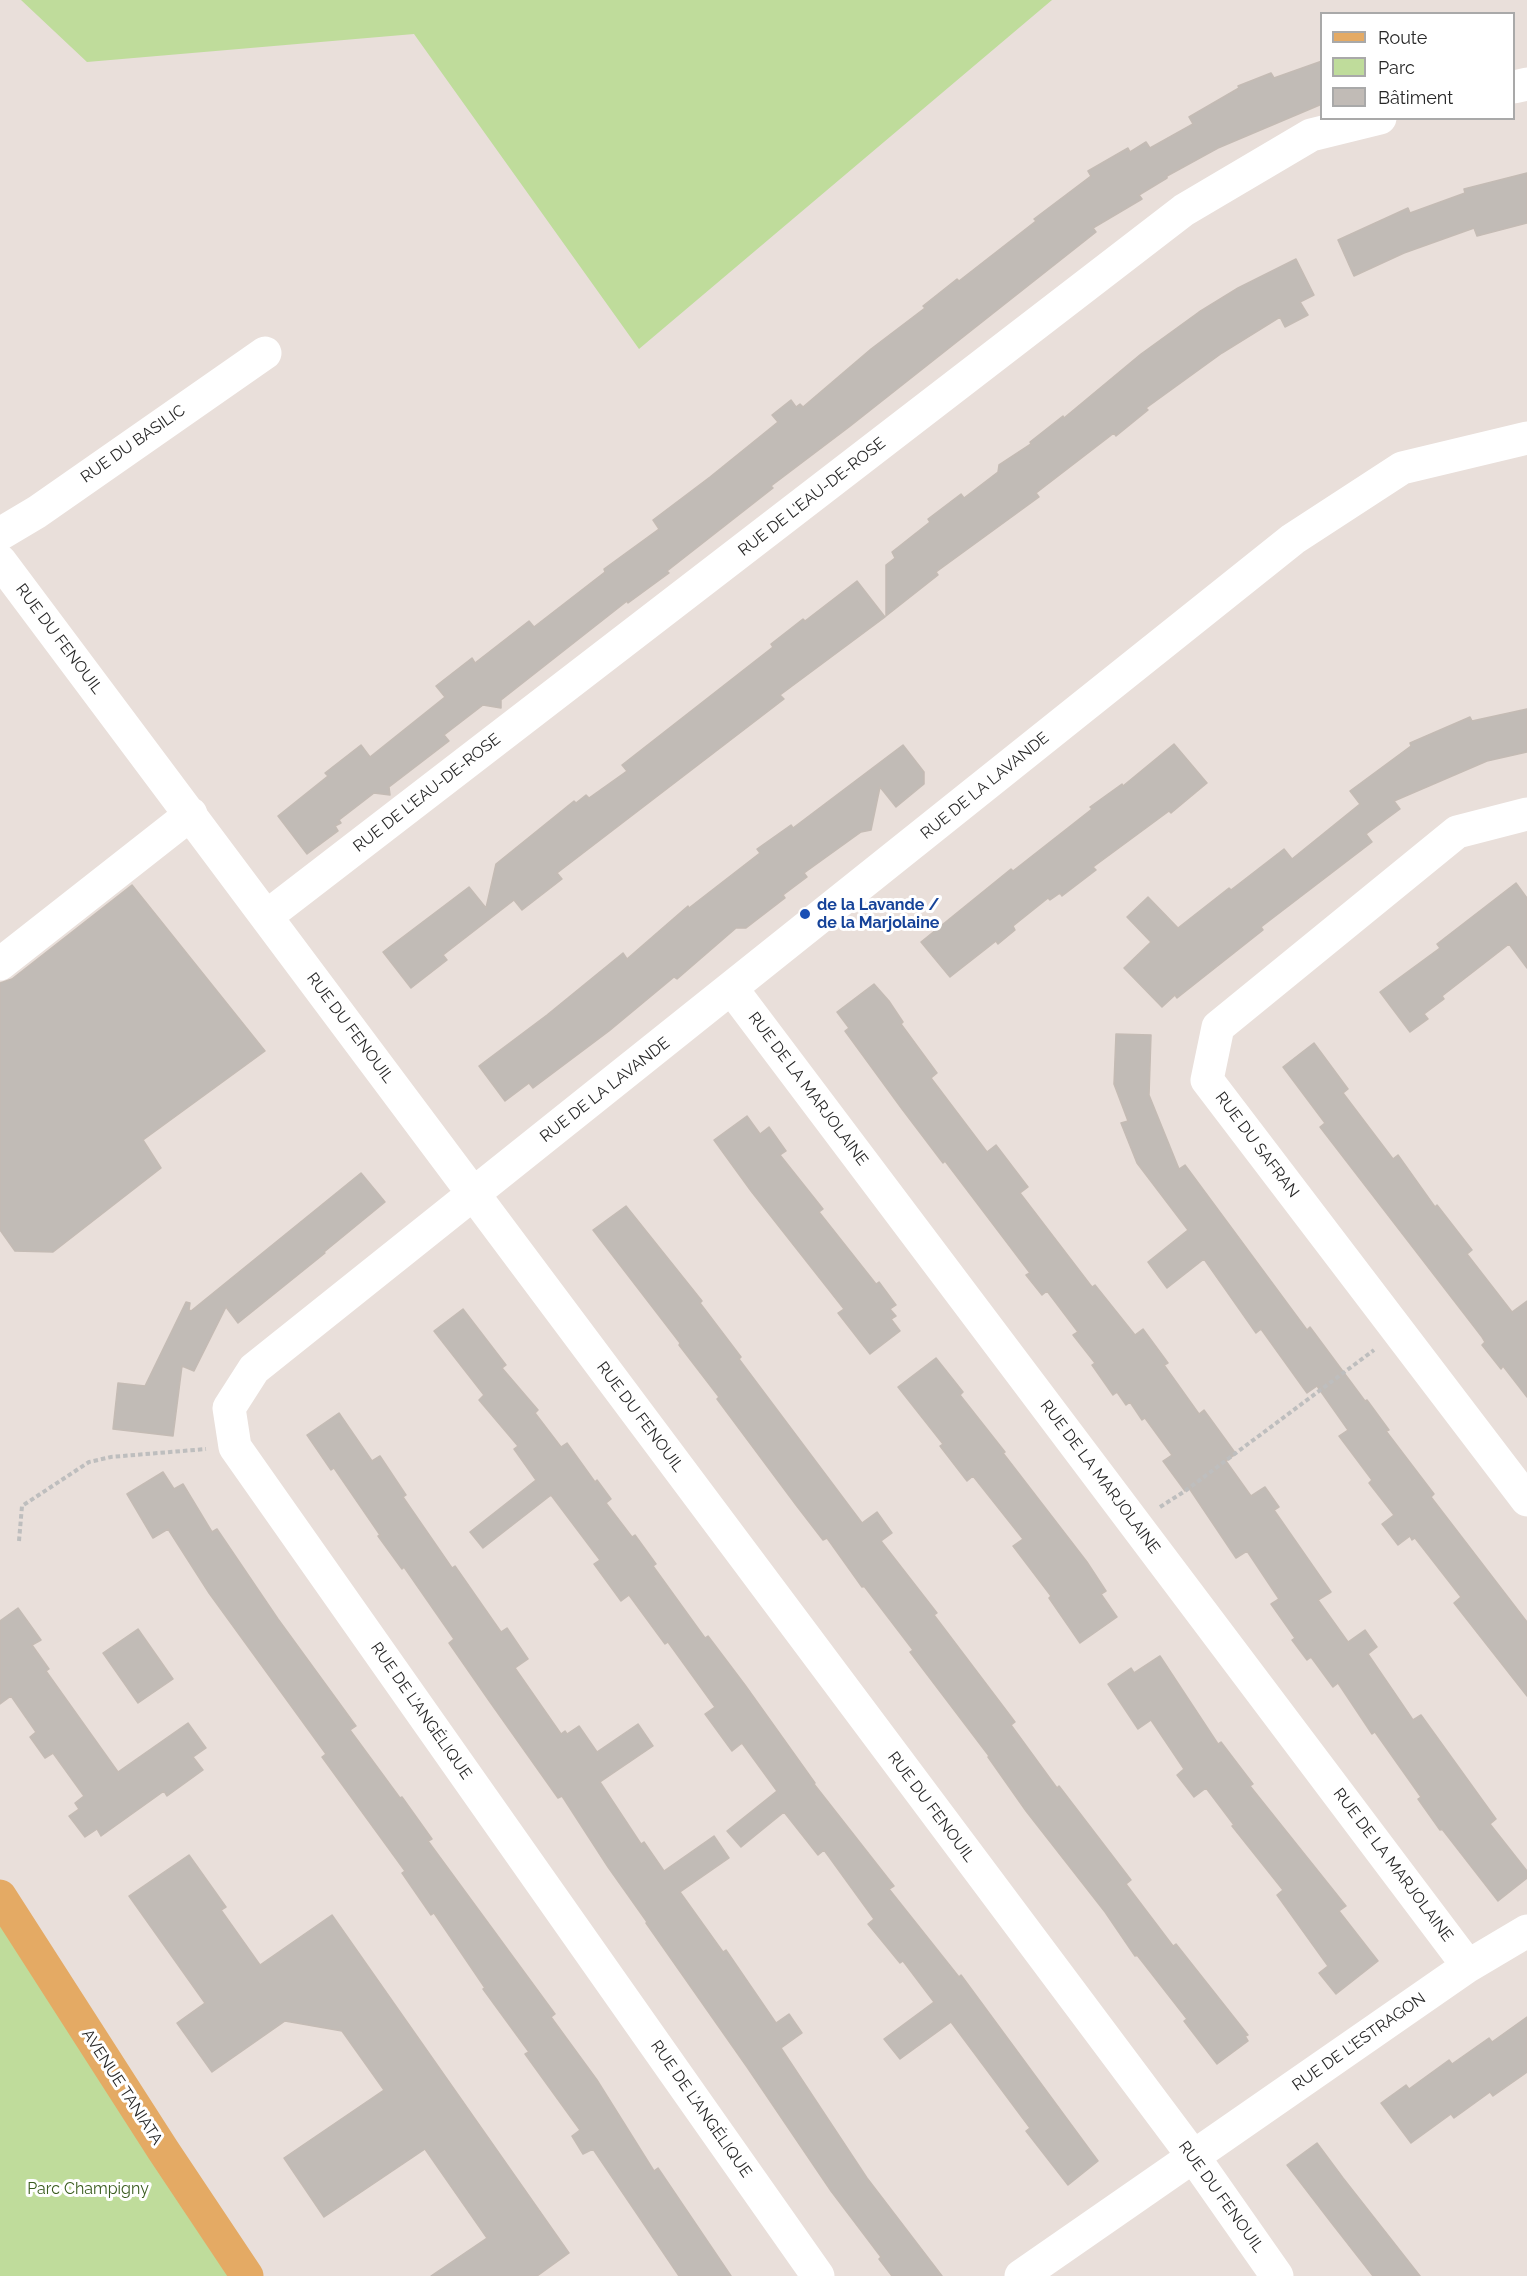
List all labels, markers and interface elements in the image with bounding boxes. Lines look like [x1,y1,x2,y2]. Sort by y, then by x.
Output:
legend [1320,12,1515,120]
text: Route [1378,27,1427,48]
text: Parc [1378,57,1415,78]
text: Bâtiment [1378,87,1453,108]
street label: RUE DU BASILIC [77,401,189,487]
street label: RUE DE L'EAU-DE-ROSE [735,434,889,560]
street label: RUE DU FENOUIL [11,580,107,698]
street label: RUE DE LA LAVANDE [917,728,1053,844]
street label: RUE DE L'EAU-DE-ROSE [350,730,504,856]
place label: de la Lavande / de la Marjolaine [817,895,939,933]
marker: de la Lavande / de la Marjolaine [798,907,812,921]
street label: RUE DU FENOUIL [302,969,398,1087]
street label: RUE DE LA MARJOLAINE [744,1009,872,1169]
street label: RUE DE LA LAVANDE [536,1033,674,1147]
street label: RUE DU SAFRAN [1211,1088,1303,1202]
street label: RUE DU FENOUIL [592,1358,688,1476]
street label: RUE DE LA MARJOLAINE [1036,1397,1164,1557]
street label: RUE DE L'ANGÉLIQUE [366,1639,476,1783]
street label: RUE DU FENOUIL [883,1748,979,1866]
street label: RUE DE LA MARJOLAINE [1329,1785,1457,1945]
street label: RUE DE L'ESTRAGON [1289,1989,1429,2095]
street label: AVENUE TANIATA [78,2026,166,2148]
street label: RUE DE L'ANGÉLIQUE [646,2037,756,2181]
street label: RUE DU FENOUIL [1174,2138,1268,2256]
park label: Parc Champigny [27,2179,149,2199]

